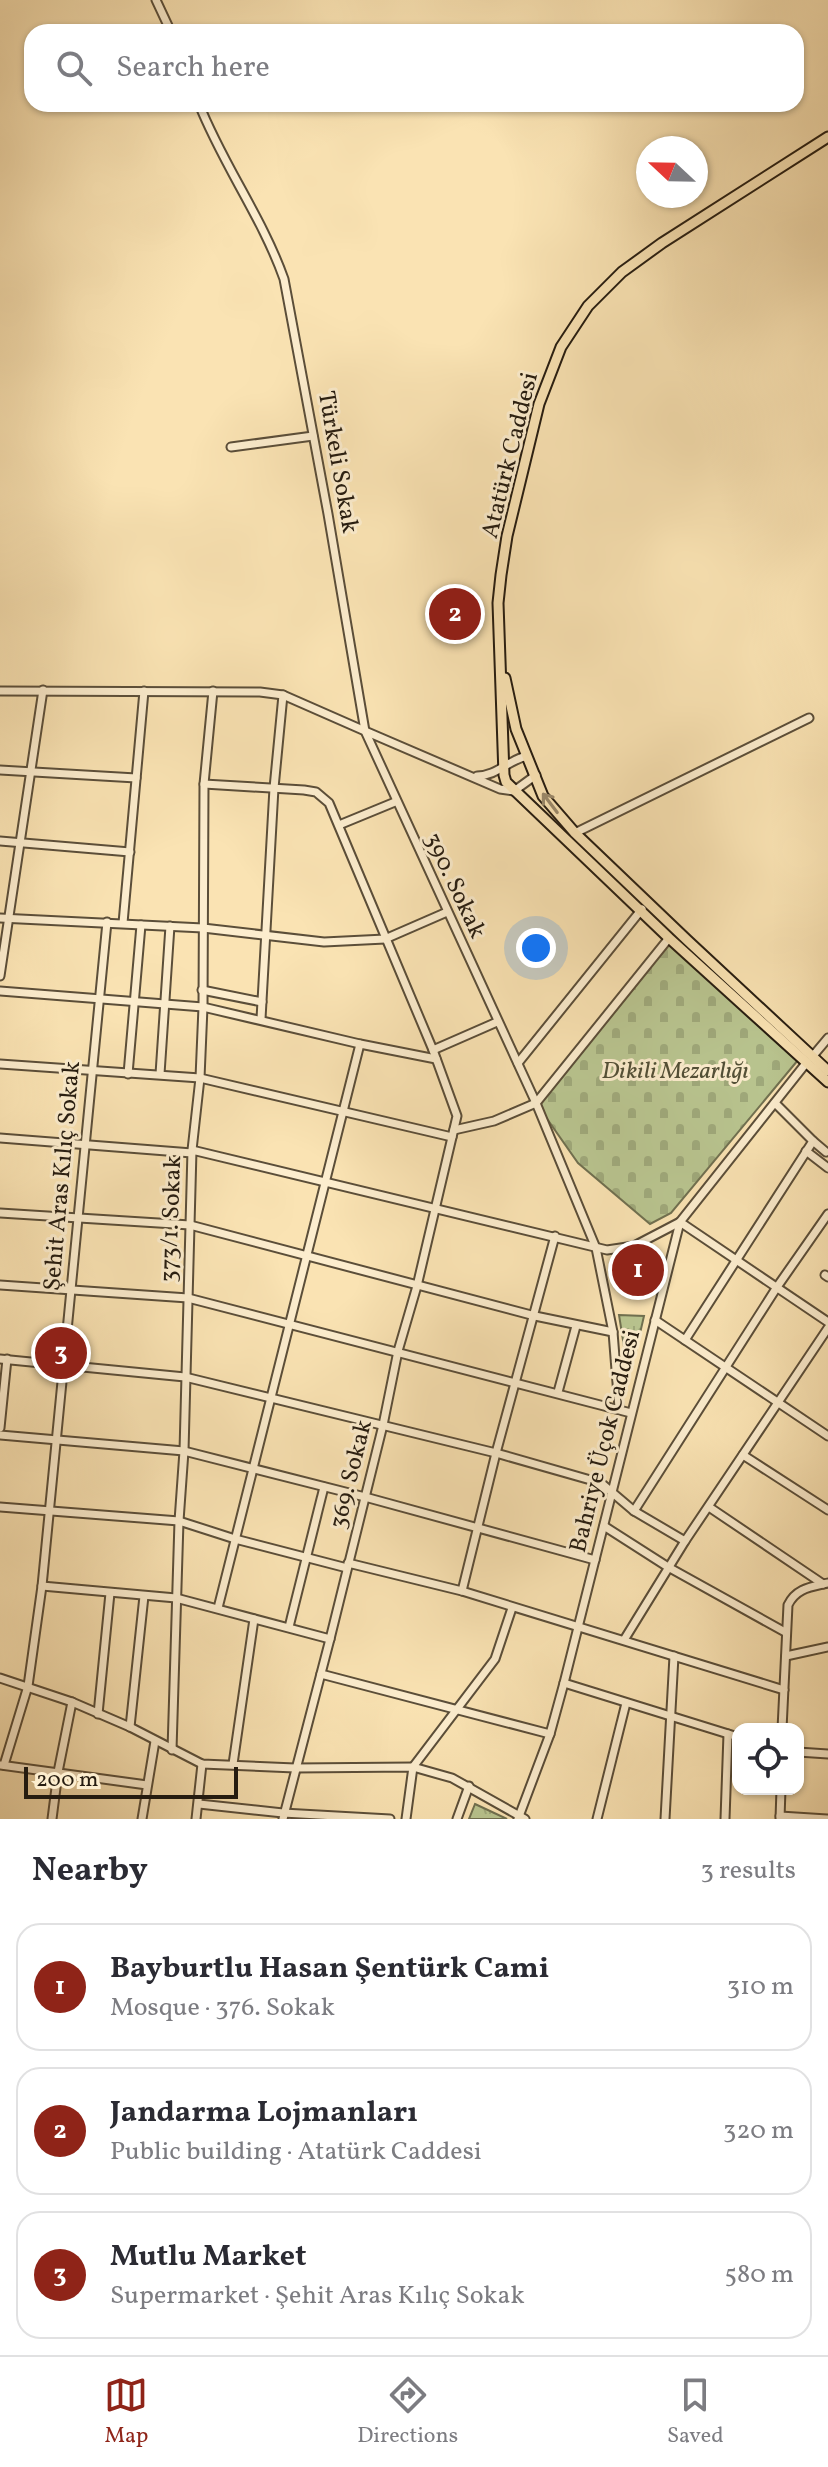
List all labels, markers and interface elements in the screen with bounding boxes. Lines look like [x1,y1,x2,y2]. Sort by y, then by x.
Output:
search box [24,24,804,112]
icon: search [52,46,96,90]
text: Search here [116,47,270,89]
north arrow [636,136,708,208]
street label: Atatürk Caddesi [474,369,548,542]
street label: Türkeli Sokak [308,389,366,536]
pin: 2 [429,584,481,644]
one-way arrow [542,793,559,815]
street label: 390. Sokak [415,827,494,944]
your location [516,928,556,968]
park label: Dikili Mezarlığı [602,1055,748,1089]
street label: Şehit Aras Kılıç Sokak [36,1060,90,1293]
street label: 373/1. Sokak [153,1155,191,1283]
pin: 1 [612,1240,664,1300]
pin: 3 [35,1323,87,1383]
street label: Bahriye Üçok Caddesi [562,1327,650,1556]
street label: 369. Sokak [322,1416,382,1533]
map controls [732,1723,804,1795]
button: locate [732,1723,804,1795]
scale bar [24,1763,238,1799]
text: 200 m [36,1765,98,1796]
text: Nearby [32,1848,148,1895]
text: 3 results [700,1853,796,1889]
text: Bayburtlu Hasan Şentürk Cami [110,1948,549,1990]
text: 1 [55,1969,65,2005]
text: 310 m [727,1969,794,2005]
text: Mosque · 376. Sokak [110,1990,335,2026]
text: Jandarma Lojmanları [110,2092,418,2134]
text: 2 [53,2113,67,2149]
text: 320 m [723,2113,794,2149]
text: Public building · Atatürk Caddesi [110,2134,482,2170]
text: Mutlu Market [110,2236,306,2278]
text: 3 [53,2257,67,2293]
text: 580 m [724,2257,794,2293]
text: Supermarket · Şehit Aras Kılıç Sokak [110,2278,525,2314]
tab: Map [104,2373,148,2452]
tab: Directions [357,2373,458,2452]
tab: Saved [667,2373,724,2452]

